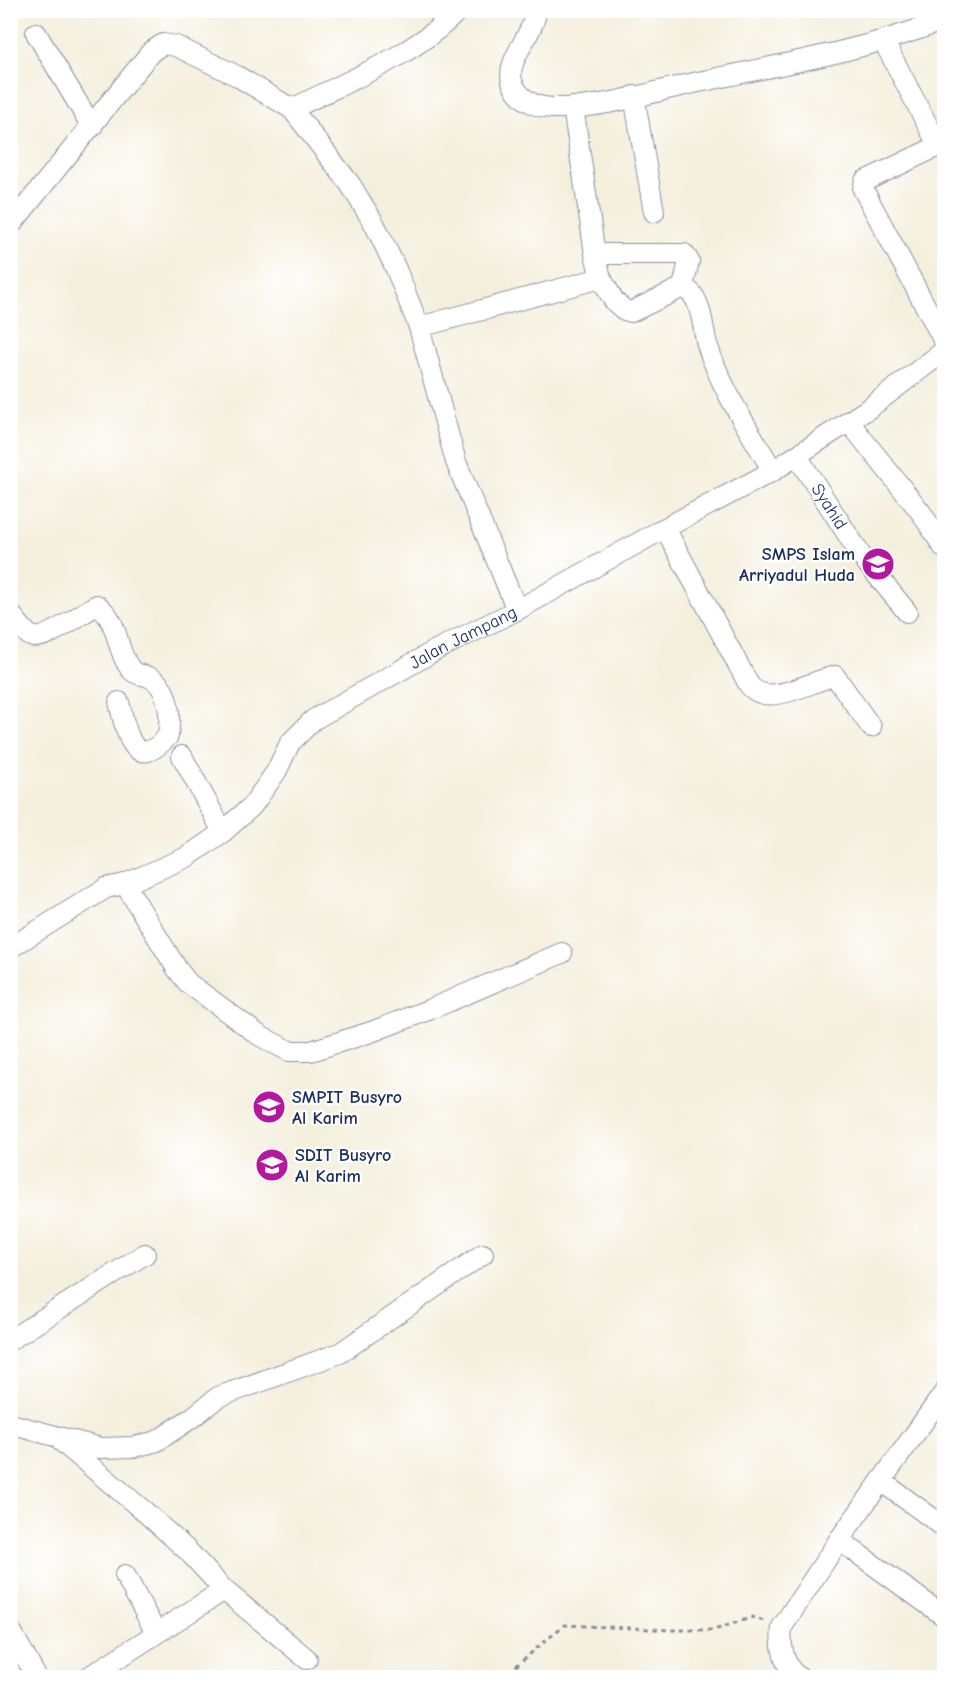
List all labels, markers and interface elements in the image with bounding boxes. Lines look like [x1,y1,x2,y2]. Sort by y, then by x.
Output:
street label: Syahid [807,480,852,533]
place label: SMPS Islam Arriyadul Huda [739,544,855,586]
school or university icon: SMPS Islam Arriyadul Huda [860,546,896,582]
street label: Jalan Jampang [406,601,520,673]
place label: SMPIT Busyro Al Karim [292,1087,402,1129]
school or university icon: SMPIT Busyro Al Karim [251,1089,287,1125]
place label: SDIT Busyro Al Karim [295,1145,391,1187]
school or university icon: SDIT Busyro Al Karim [254,1147,290,1183]

